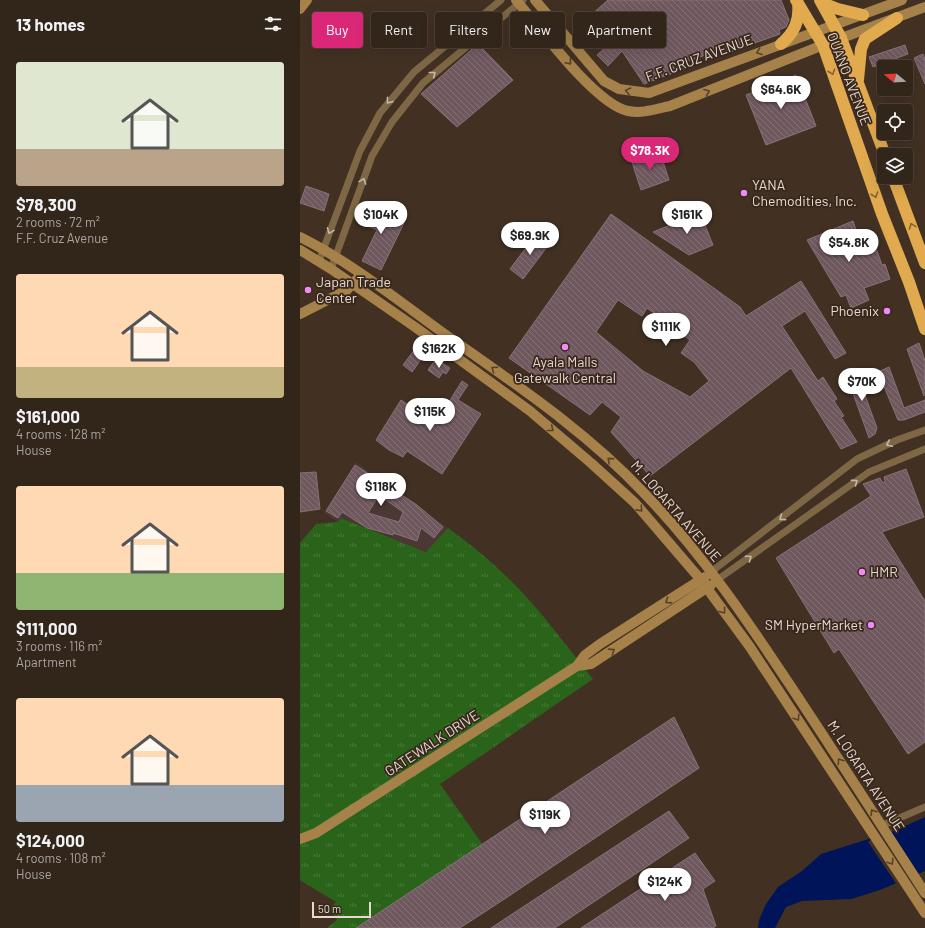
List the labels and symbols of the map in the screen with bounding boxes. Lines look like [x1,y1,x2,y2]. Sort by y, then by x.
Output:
street label: F.F. CRUZ AVENUE [643,30,755,85]
street label: OUANO AVENUE [824,30,875,128]
one-way arrow [755,47,762,55]
one-way arrow [564,57,571,64]
north arrow [877,60,913,96]
one-way arrow [827,68,836,75]
one-way arrow [429,72,436,79]
pin: $64.6K [748,76,814,110]
one-way arrow [625,87,631,95]
one-way arrow [703,89,710,97]
one-way arrow [387,96,394,103]
pin: $78.3K [617,137,683,171]
place label: YANA Chemodities, Inc. [752,176,857,209]
one-way arrow [358,178,367,185]
marker: YANA Chemodities, Inc. [739,188,749,198]
one-way arrow [870,191,879,198]
pin: $104K [353,201,409,235]
pin: $161K [659,201,715,235]
pin: $69.9K [497,222,563,256]
one-way arrow [908,223,916,230]
one-way arrow [327,228,335,235]
pin: $54.8K [816,229,882,263]
place label: Japan Trade Center [316,273,391,306]
marker: Japan Trade Center [303,285,313,295]
place label: Phoenix [830,302,879,319]
marker: Phoenix [882,306,892,316]
pin: $111K [638,313,694,347]
pin: $162K [411,335,467,369]
marker: Ayala Malls Gatewalk Central [560,342,570,352]
place label: Ayala Malls Gatewalk Central [514,353,616,386]
one-way arrow [491,366,498,374]
pin: $70K [838,368,886,402]
pin: $115K [402,398,458,432]
one-way arrow [547,424,554,431]
one-way arrow [885,439,893,447]
street label: M. LOGARTA AVENUE [628,456,725,565]
one-way arrow [607,457,615,464]
pin: $118K [353,473,409,507]
one-way arrow [851,479,858,487]
one-way arrow [635,504,642,512]
one-way arrow [780,513,787,520]
one-way arrow [745,556,752,563]
place label: HMR [870,563,898,580]
marker: HMR [857,567,867,577]
one-way arrow [665,596,672,603]
one-way arrow [719,607,726,614]
place label: SM HyperMarket [765,616,863,633]
marker: SM HyperMarket [866,620,876,630]
one-way arrow [608,648,615,656]
street label: GATEWALK DRIVE [381,706,482,779]
one-way arrow [792,714,799,721]
street label: M. LOGARTA AVENUE [824,717,909,834]
one-way arrow [837,758,844,765]
pin: $119K [517,801,573,835]
one-way arrow [870,809,878,816]
one-way arrow [886,858,893,865]
pin: $124K [637,868,693,902]
scale bar [312,900,371,919]

